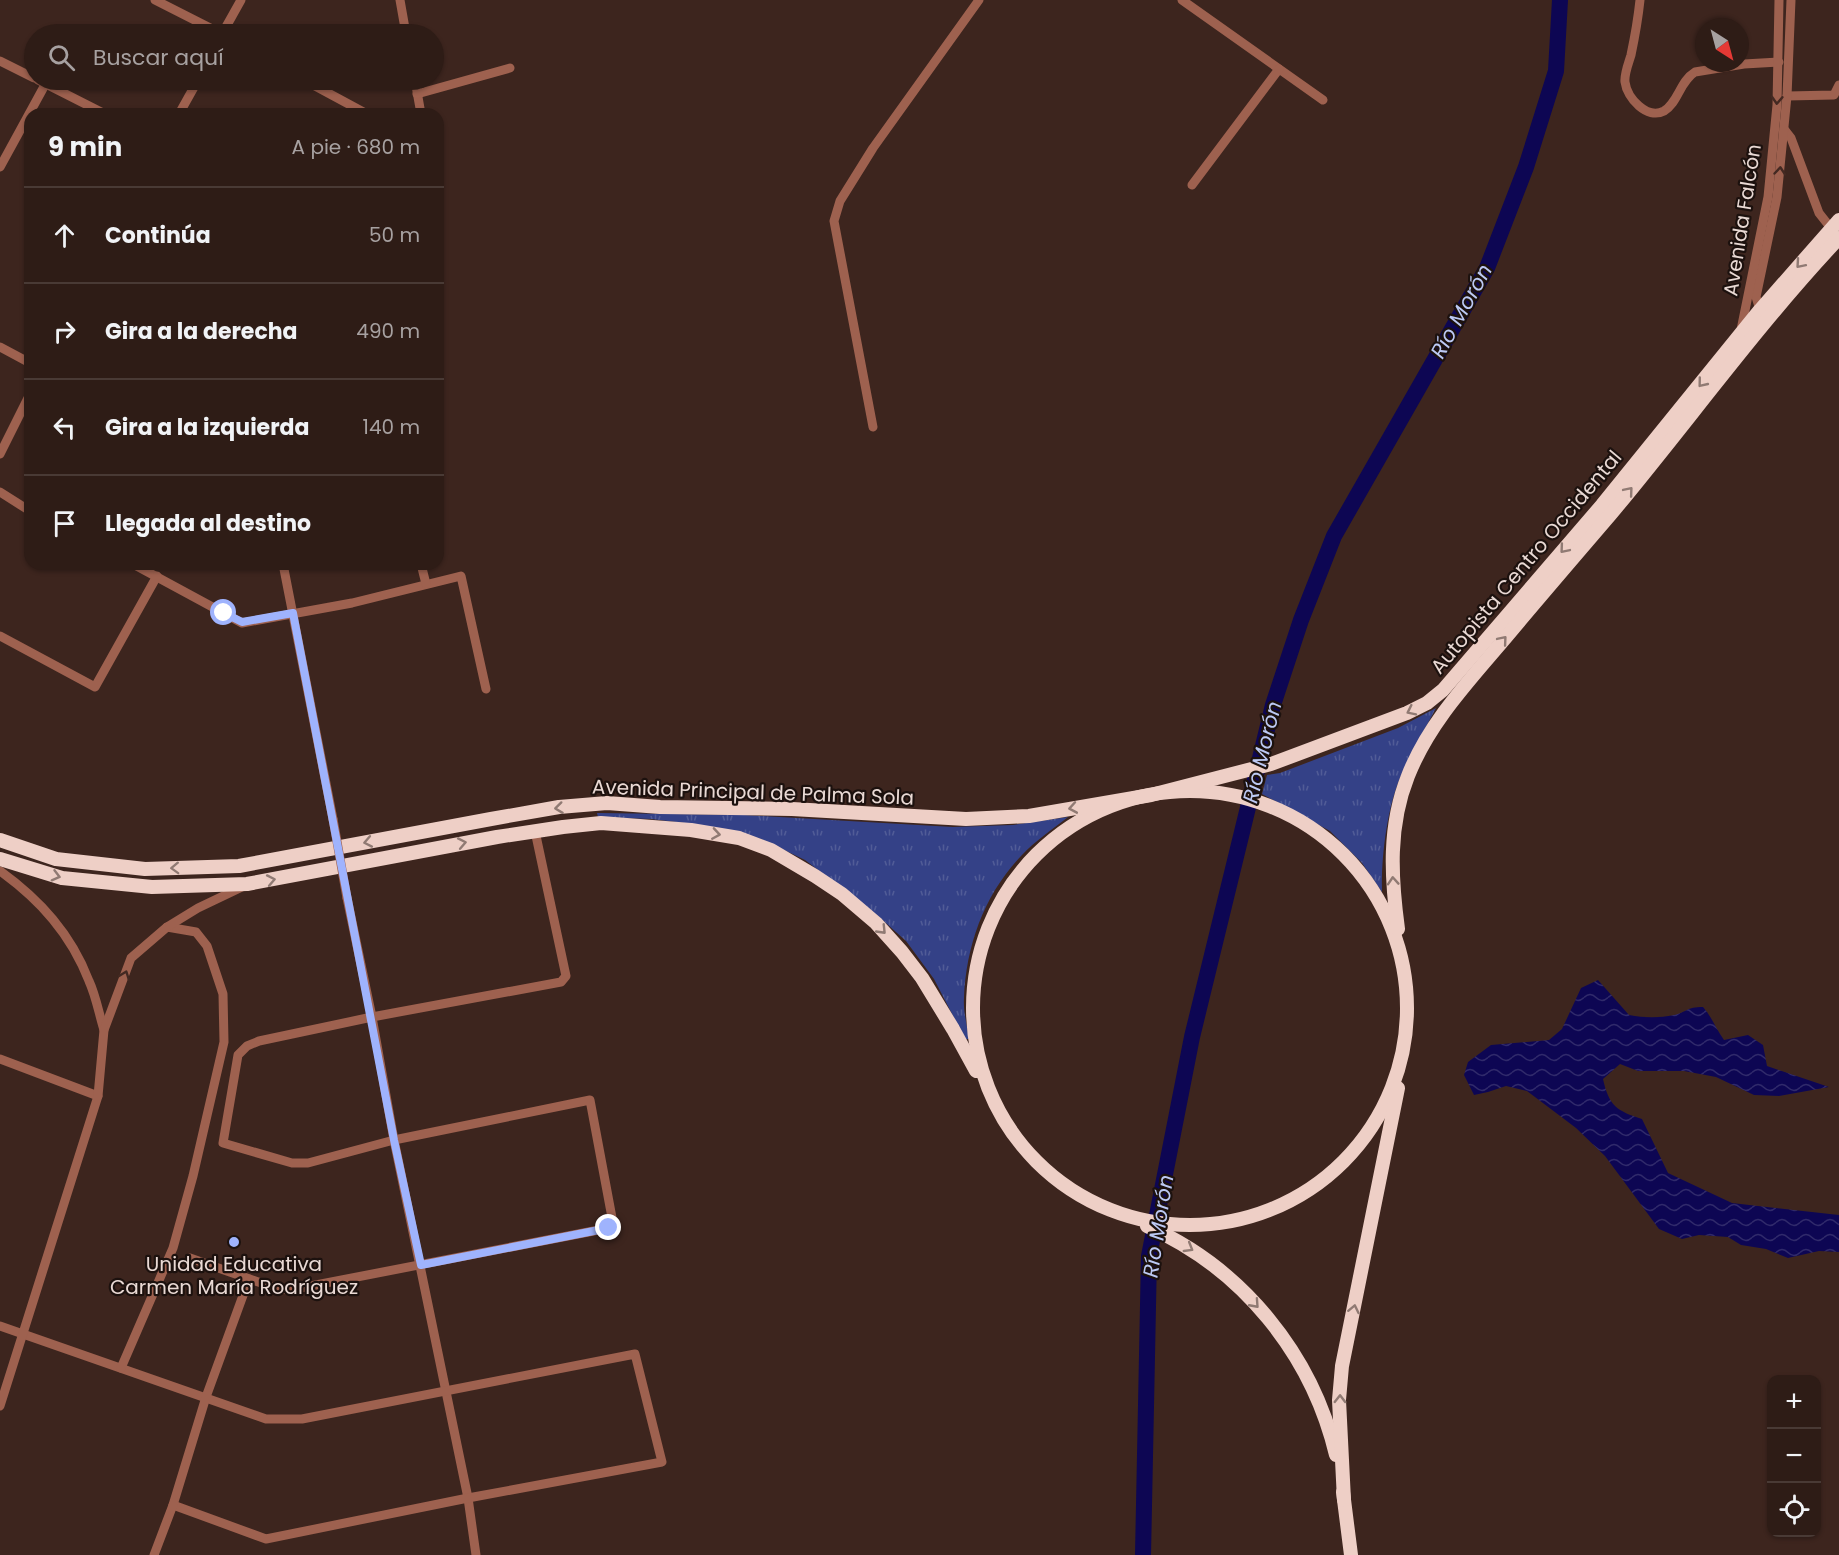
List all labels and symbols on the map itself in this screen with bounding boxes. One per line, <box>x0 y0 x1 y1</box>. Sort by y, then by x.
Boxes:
north arrow <box>1695 18 1749 72</box>
one-way arrow <box>1770 96 1783 105</box>
street label: Avenida Falcón <box>1716 142 1768 298</box>
one-way arrow <box>1773 166 1786 175</box>
one-way arrow <box>1796 257 1807 268</box>
water label: Río Morón <box>1423 259 1499 363</box>
one-way arrow <box>1699 376 1710 387</box>
street label: Autopista Centro Occidental <box>1424 444 1628 680</box>
one-way arrow <box>1622 487 1633 498</box>
one-way arrow <box>1561 542 1572 553</box>
route start <box>210 599 236 625</box>
one-way arrow <box>1496 636 1507 647</box>
water label: Río Morón <box>1235 698 1289 806</box>
one-way arrow <box>1406 704 1417 716</box>
street label: Avenida Principal de Palma Sola <box>592 772 914 812</box>
one-way arrow <box>555 801 564 813</box>
one-way arrow <box>1068 802 1078 814</box>
one-way arrow <box>712 828 721 840</box>
one-way arrow <box>363 835 373 848</box>
one-way arrow <box>457 837 467 850</box>
one-way arrow <box>170 862 179 875</box>
one-way arrow <box>51 868 61 881</box>
one-way arrow <box>265 874 275 887</box>
one-way arrow <box>1387 877 1400 886</box>
one-way arrow <box>875 922 886 933</box>
one-way arrow <box>118 970 130 981</box>
water label: Río Morón <box>1136 1172 1180 1280</box>
route end <box>595 1214 621 1240</box>
marker: Unidad Educativa Carmen María Rodríguez <box>227 1235 241 1249</box>
one-way arrow <box>1183 1241 1193 1253</box>
place label: Unidad Educativa Carmen María Rodríguez <box>110 1250 358 1301</box>
one-way arrow <box>1248 1297 1259 1307</box>
one-way arrow <box>1346 1304 1359 1314</box>
one-way arrow <box>1334 1395 1346 1404</box>

